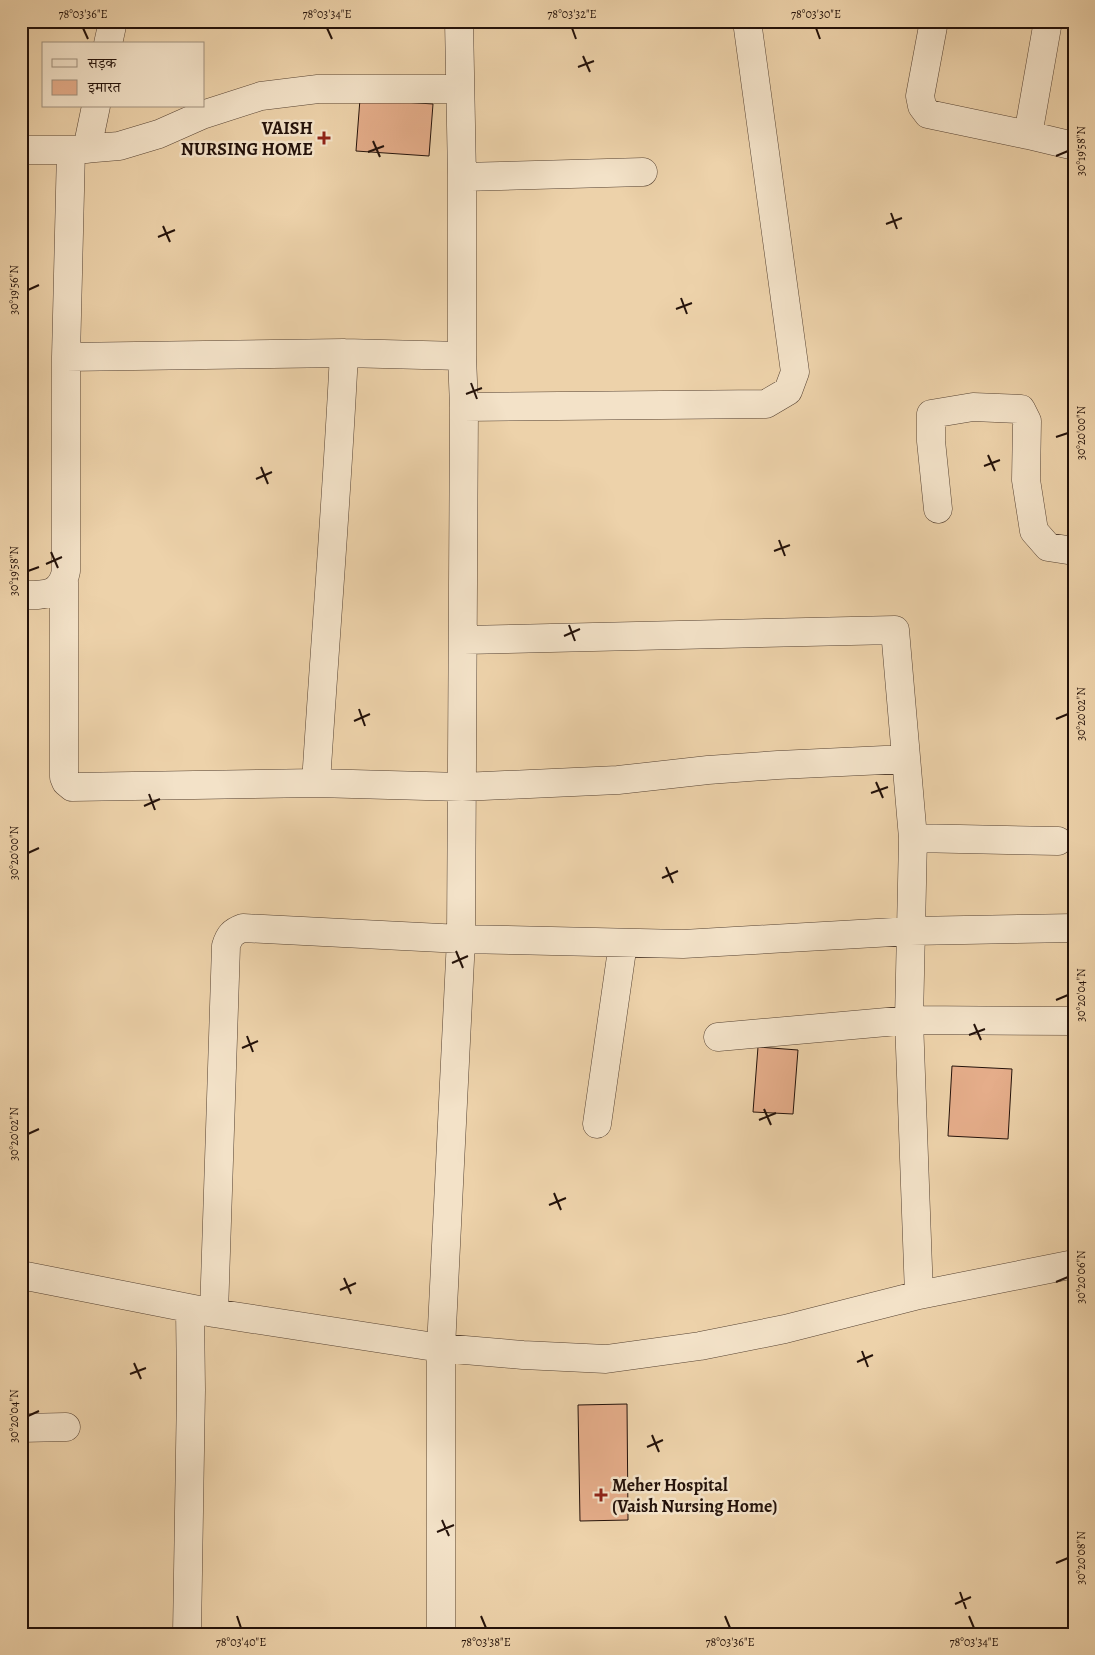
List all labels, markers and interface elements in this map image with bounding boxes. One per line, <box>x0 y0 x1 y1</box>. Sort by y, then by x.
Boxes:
text: 78°03'36"E <box>58 6 108 22</box>
text: 78°03'34"E <box>302 6 352 22</box>
text: 78°03'32"E <box>547 6 597 22</box>
text: 78°03'30"E <box>791 6 841 22</box>
legend <box>42 42 205 108</box>
text: सड़क <box>87 53 117 73</box>
text: इमारत <box>87 77 122 97</box>
place label: VAISH NURSING HOME <box>181 116 313 161</box>
text: 30°19'58"N <box>1073 126 1089 176</box>
marker: VAISH NURSING HOME <box>317 131 331 145</box>
text: 30°19'56"N <box>6 265 22 315</box>
text: 30°20'00"N <box>1073 406 1089 460</box>
text: 30°19'58"N <box>6 546 22 596</box>
text: 30°20'02"N <box>1073 687 1089 741</box>
text: 30°20'00"N <box>6 826 22 880</box>
text: 30°20'04"N <box>1073 968 1089 1022</box>
text: 30°20'02"N <box>6 1107 22 1161</box>
text: 30°20'06"N <box>1073 1250 1089 1304</box>
text: 30°20'04"N <box>6 1389 22 1443</box>
place label: Meher Hospital (Vaish Nursing Home) <box>612 1473 778 1518</box>
marker: Meher Hospital (Vaish Nursing Home) <box>594 1488 608 1502</box>
text: 30°20'08"N <box>1073 1531 1089 1585</box>
text: 78°03'40"E <box>216 1634 266 1650</box>
text: 78°03'38"E <box>461 1634 511 1650</box>
text: 78°03'36"E <box>705 1634 755 1650</box>
text: 78°03'34"E <box>949 1634 999 1650</box>

